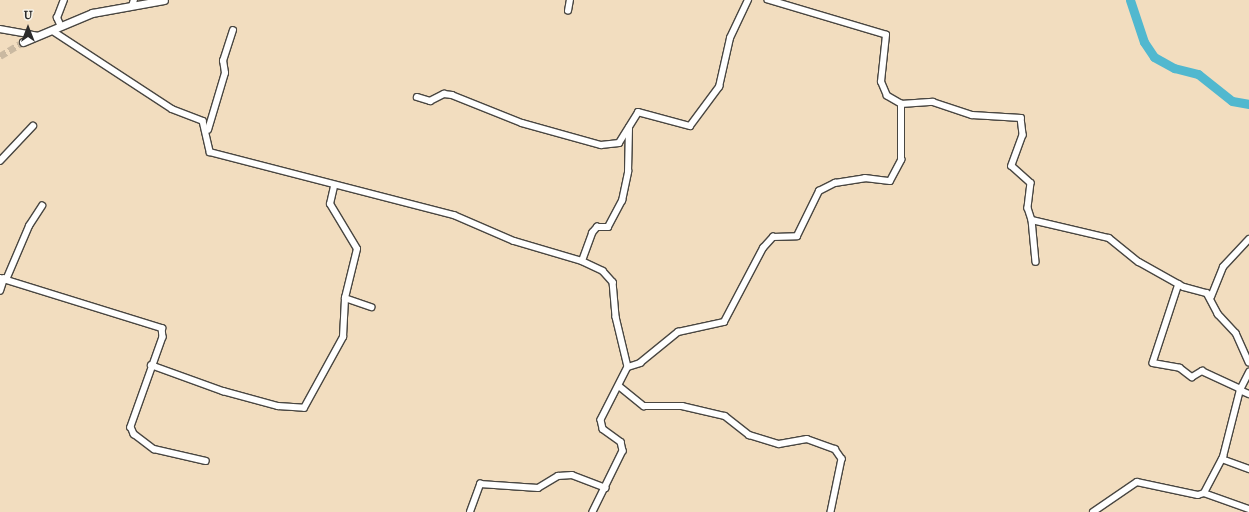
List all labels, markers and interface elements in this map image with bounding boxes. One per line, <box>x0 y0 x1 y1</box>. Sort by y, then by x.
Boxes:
north arrow <box>8 8 48 48</box>
text: U <box>24 9 32 22</box>

